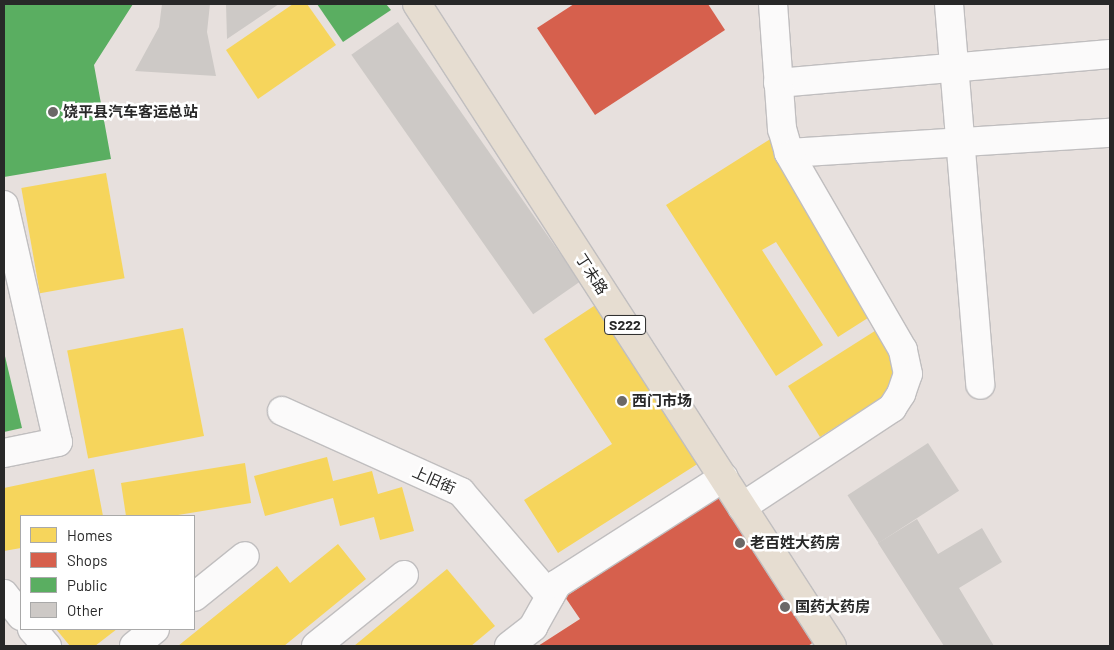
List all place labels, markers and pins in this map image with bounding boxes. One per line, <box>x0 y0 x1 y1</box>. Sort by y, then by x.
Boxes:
place label: 饶平县汽车客运总站 <box>63 103 198 121</box>
marker: 饶平县汽车客运总站 <box>47 106 59 118</box>
place label: 西门市场 <box>632 392 692 410</box>
marker: 西门市场 <box>616 395 628 407</box>
place label: 老百姓大药房 <box>750 534 840 552</box>
marker: 老百姓大药房 <box>734 537 746 549</box>
place label: 国药大药房 <box>795 598 870 616</box>
marker: 国药大药房 <box>779 601 791 613</box>

